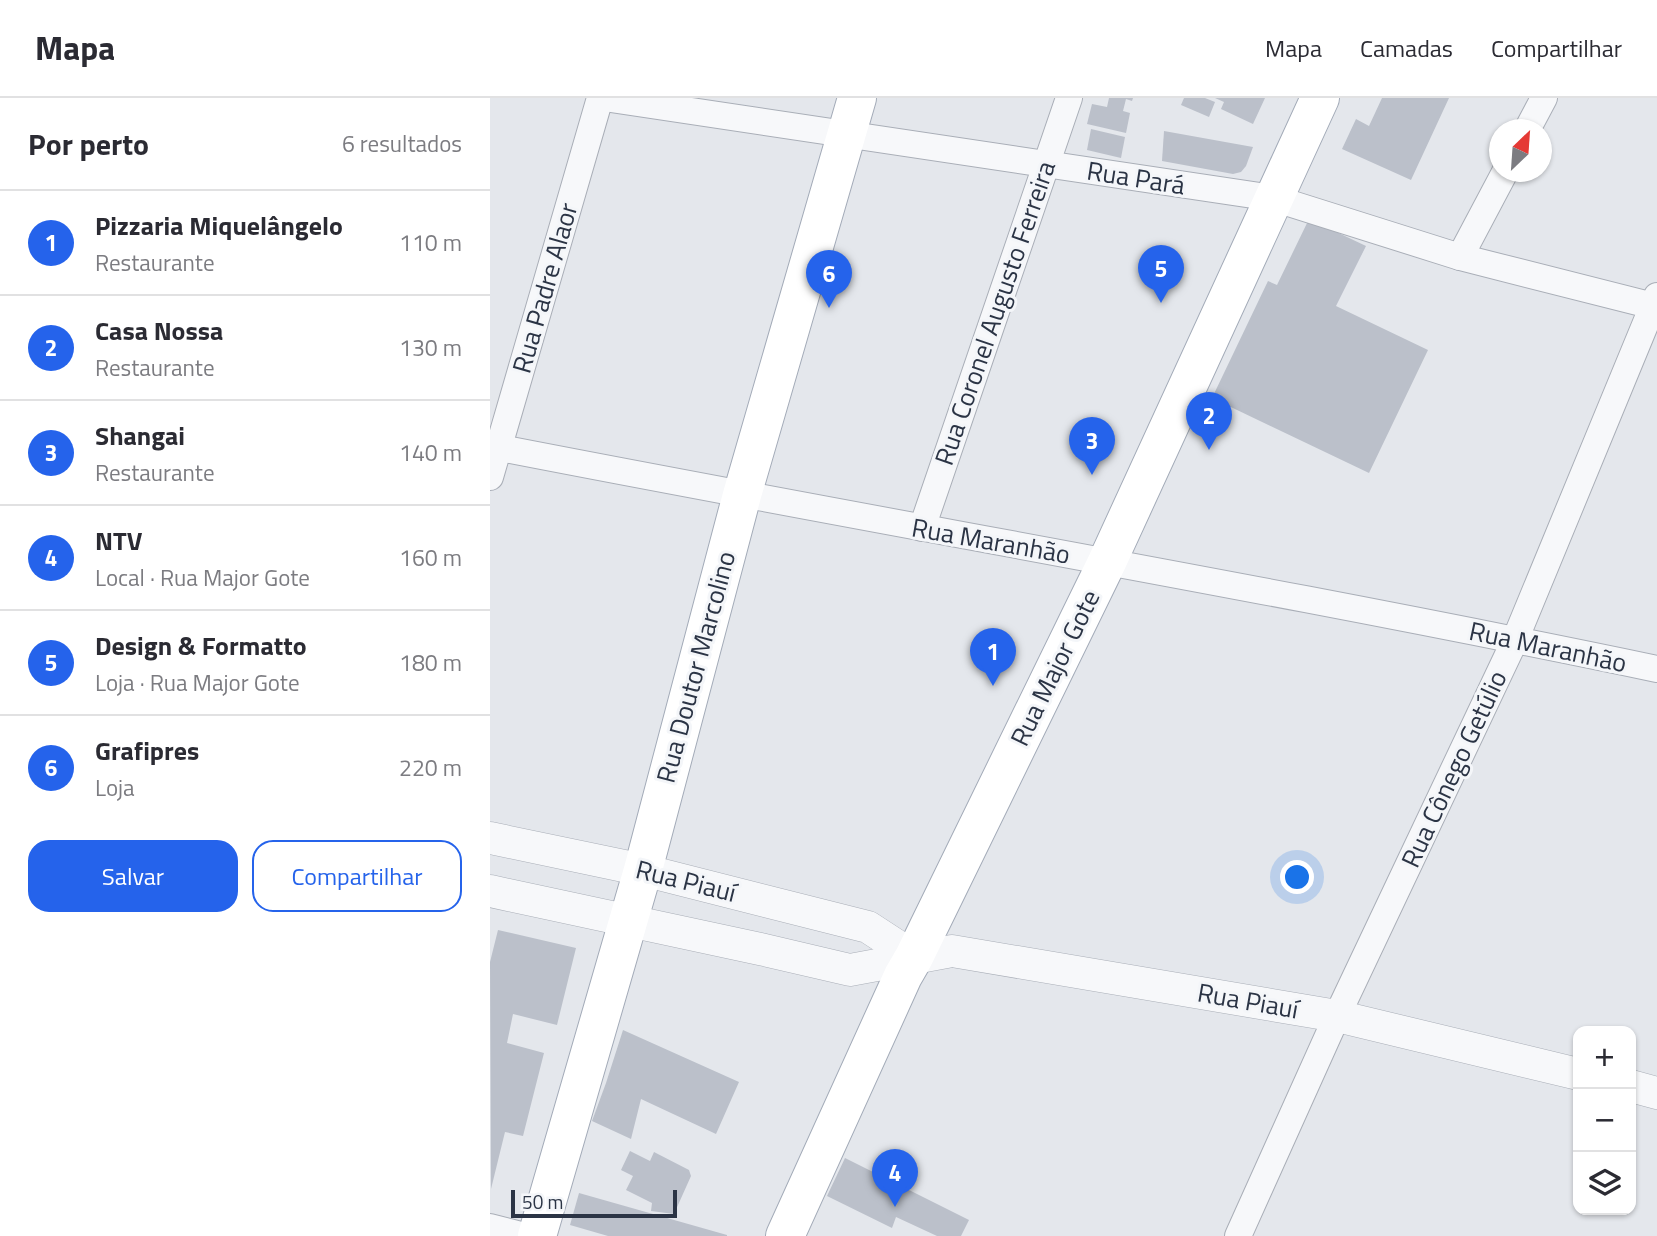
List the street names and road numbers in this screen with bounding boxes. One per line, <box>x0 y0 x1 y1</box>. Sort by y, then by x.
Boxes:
street label: Rua Pará <box>1084 151 1188 204</box>
street label: Rua Coronel Augusto Ferreira <box>924 155 1065 470</box>
street label: Rua Padre Alaor <box>502 198 587 378</box>
street label: Rua Maranhão <box>909 507 1073 574</box>
street label: Rua Doutor Marcolino <box>646 547 745 787</box>
street label: Rua Major Gote <box>1000 583 1109 752</box>
street label: Rua Maranhão <box>1466 611 1630 682</box>
street label: Rua Cônego Getúlio <box>1391 664 1516 874</box>
street label: Rua Piauí <box>632 849 743 912</box>
street label: Rua Piauí <box>1194 972 1304 1029</box>

